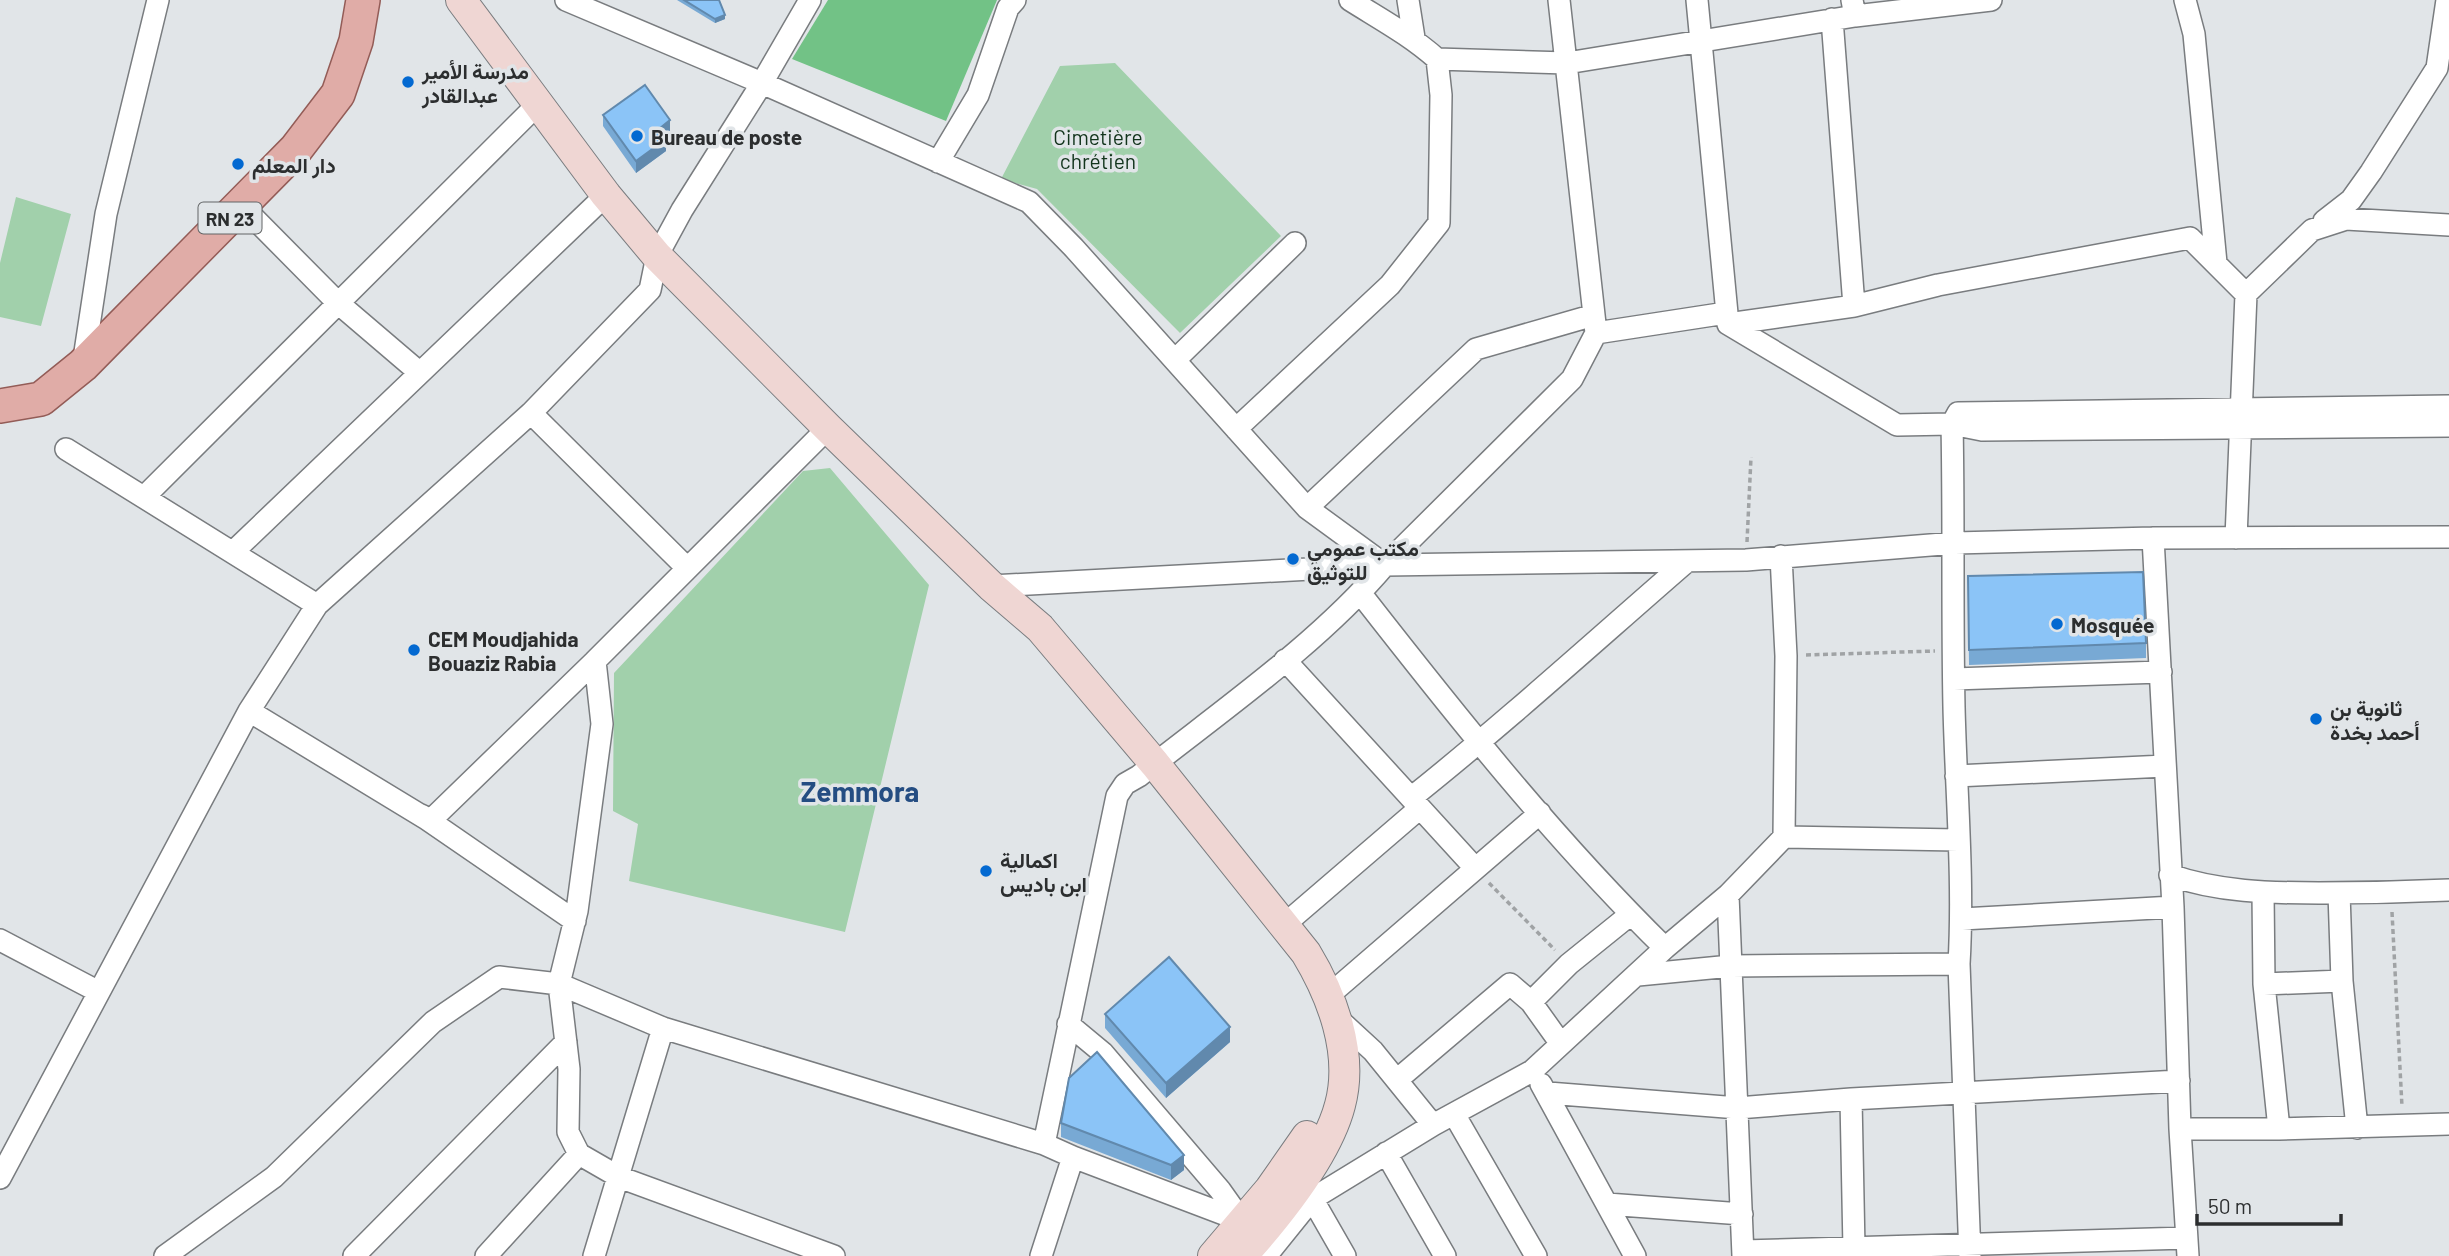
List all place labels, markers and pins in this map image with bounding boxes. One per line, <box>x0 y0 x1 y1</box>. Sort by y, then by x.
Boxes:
place label: مدرسة الأمير عبدالقادر <box>421 58 529 109</box>
marker: مدرسة الأمير عبدالقادر <box>400 74 416 90</box>
place label: Bureau de poste <box>651 124 802 149</box>
marker: Bureau de poste <box>629 128 645 144</box>
place label: دار المعلم <box>252 152 336 180</box>
marker: دار المعلم <box>230 156 246 172</box>
place label: مكتب عمومي للتوثيق <box>1307 535 1419 586</box>
marker: مكتب عمومي للتوثيق <box>1285 551 1301 567</box>
place label: Mosquée <box>2071 612 2155 637</box>
marker: Mosquée <box>2049 616 2065 632</box>
place label: CEM Moudjahida Bouaziz Rabia <box>428 626 579 675</box>
marker: CEM Moudjahida Bouaziz Rabia <box>406 642 422 658</box>
place label: ثانوية بن أحمد بخدة <box>2330 695 2420 745</box>
marker: ثانوية بن أحمد بخدة <box>2308 711 2324 727</box>
place label: اكمالية ابن باديس <box>1000 847 1087 897</box>
marker: اكمالية ابن باديس <box>978 863 994 879</box>

